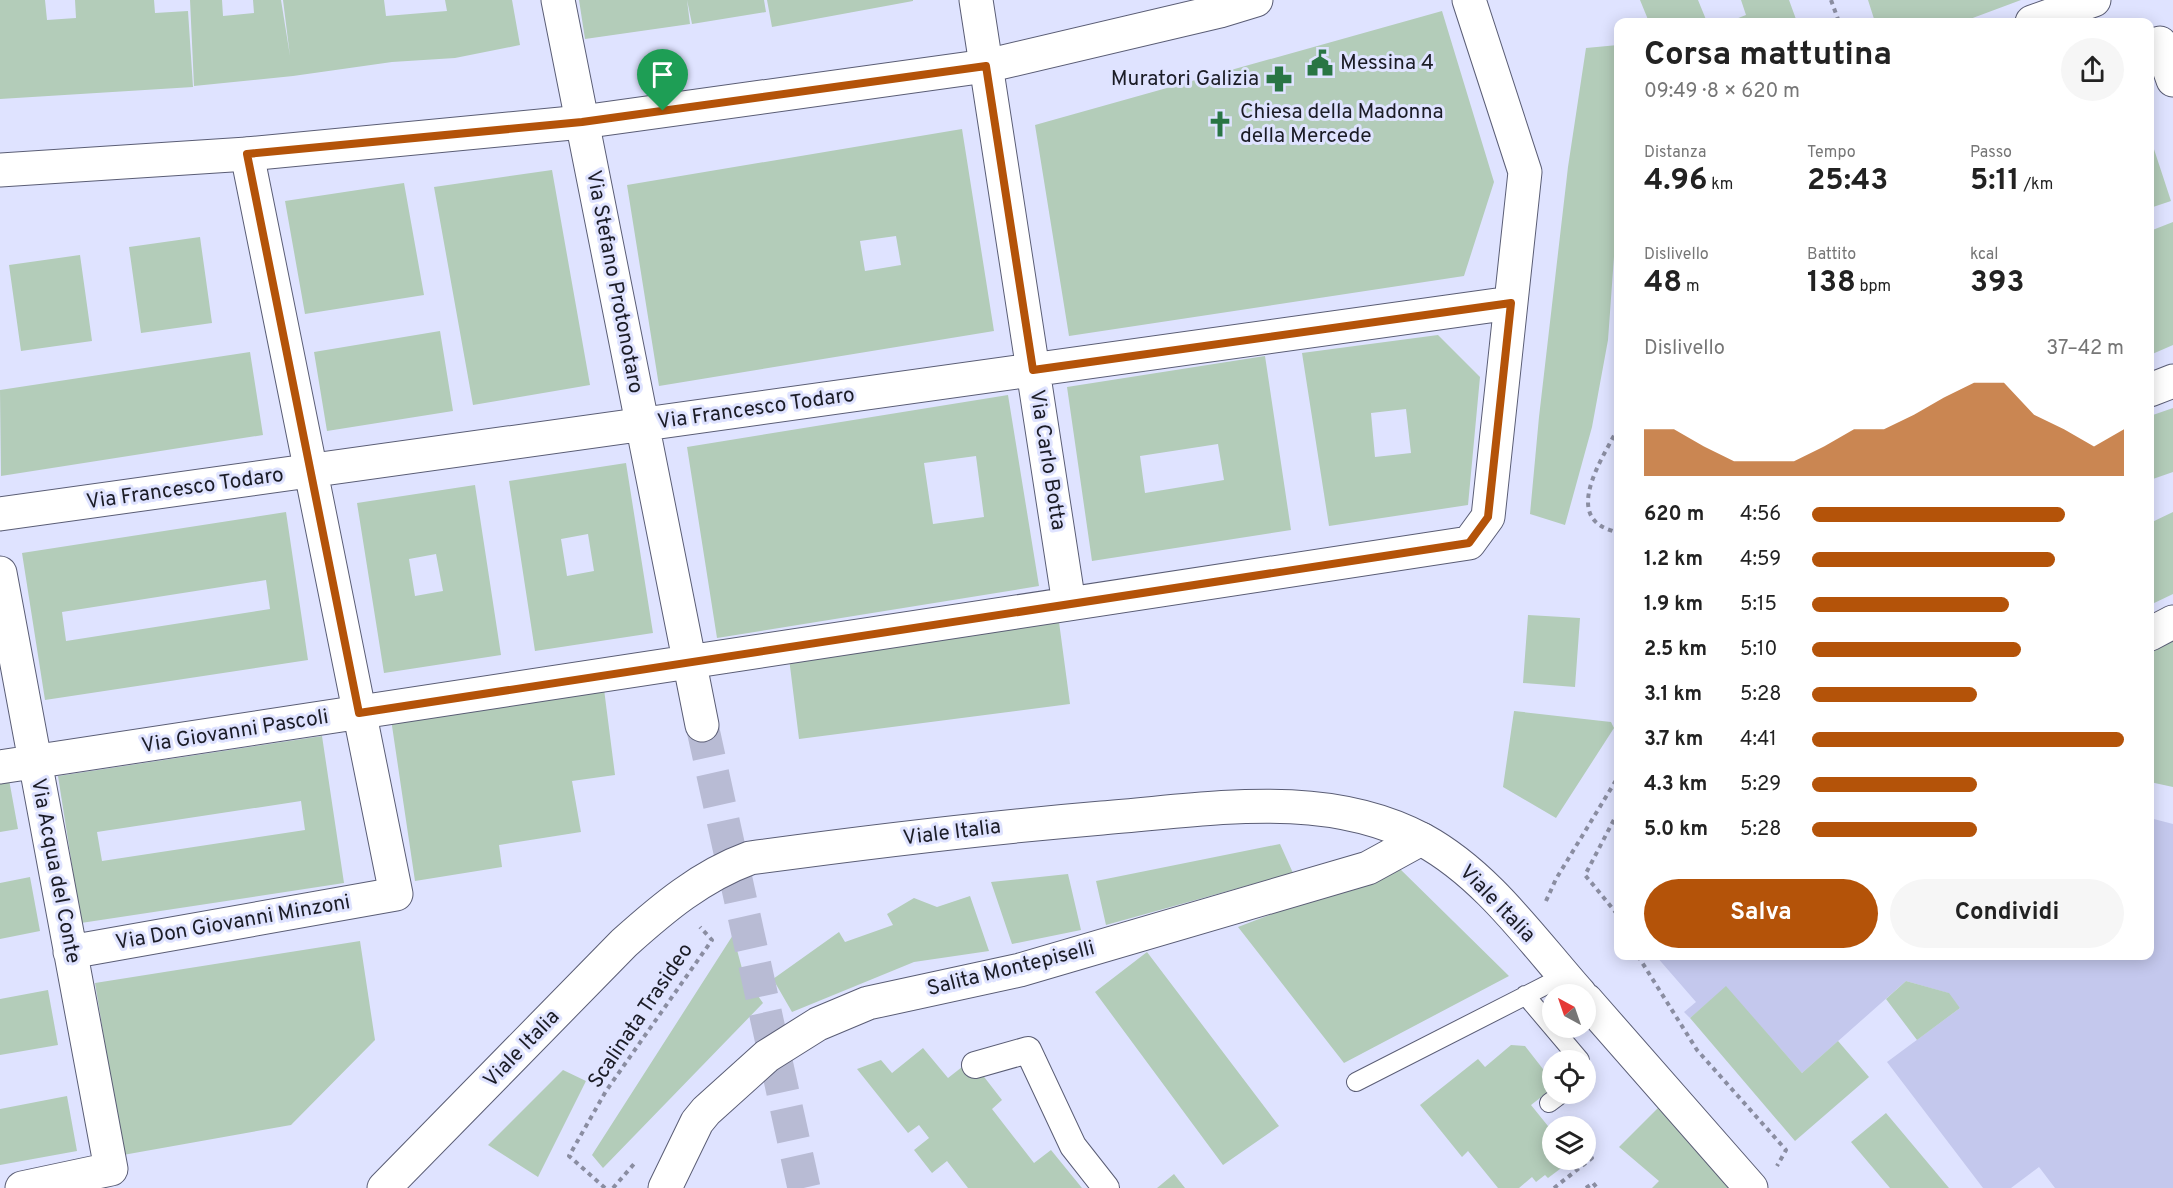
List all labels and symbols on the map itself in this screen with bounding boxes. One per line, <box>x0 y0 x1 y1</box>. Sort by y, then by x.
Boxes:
public building icon: Messina 4 <box>1305 48 1335 78</box>
pin <box>637 49 688 111</box>
place label: Messina 4 <box>1340 50 1434 77</box>
pharmacy icon: Muratori Galizia <box>1264 64 1294 94</box>
place label: Muratori Galizia <box>1111 66 1259 93</box>
place label: Chiesa della Madonna della Mercede <box>1240 99 1444 150</box>
church icon: Chiesa della Madonna della Mercede <box>1205 109 1235 139</box>
street label: Via Stefano Protonotaro <box>579 168 649 396</box>
street label: Via Francesco Todaro <box>655 382 857 436</box>
street label: Via Carlo Botta <box>1023 388 1071 532</box>
street label: Via Francesco Todaro <box>84 462 286 516</box>
street label: Via Giovanni Pascoli <box>140 704 330 760</box>
street label: Via Acqua del Conte <box>24 776 86 966</box>
street label: Viale Italia <box>902 814 1002 852</box>
street label: Viale Italia <box>1453 859 1541 949</box>
street label: Via Don Giovanni Minzoni <box>113 889 353 957</box>
street label: Salita Montepiselli <box>924 935 1098 1003</box>
street label: Scalinata Trasideo <box>582 938 700 1094</box>
north arrow <box>1542 984 1596 1038</box>
street label: Viale Italia <box>478 1004 566 1094</box>

